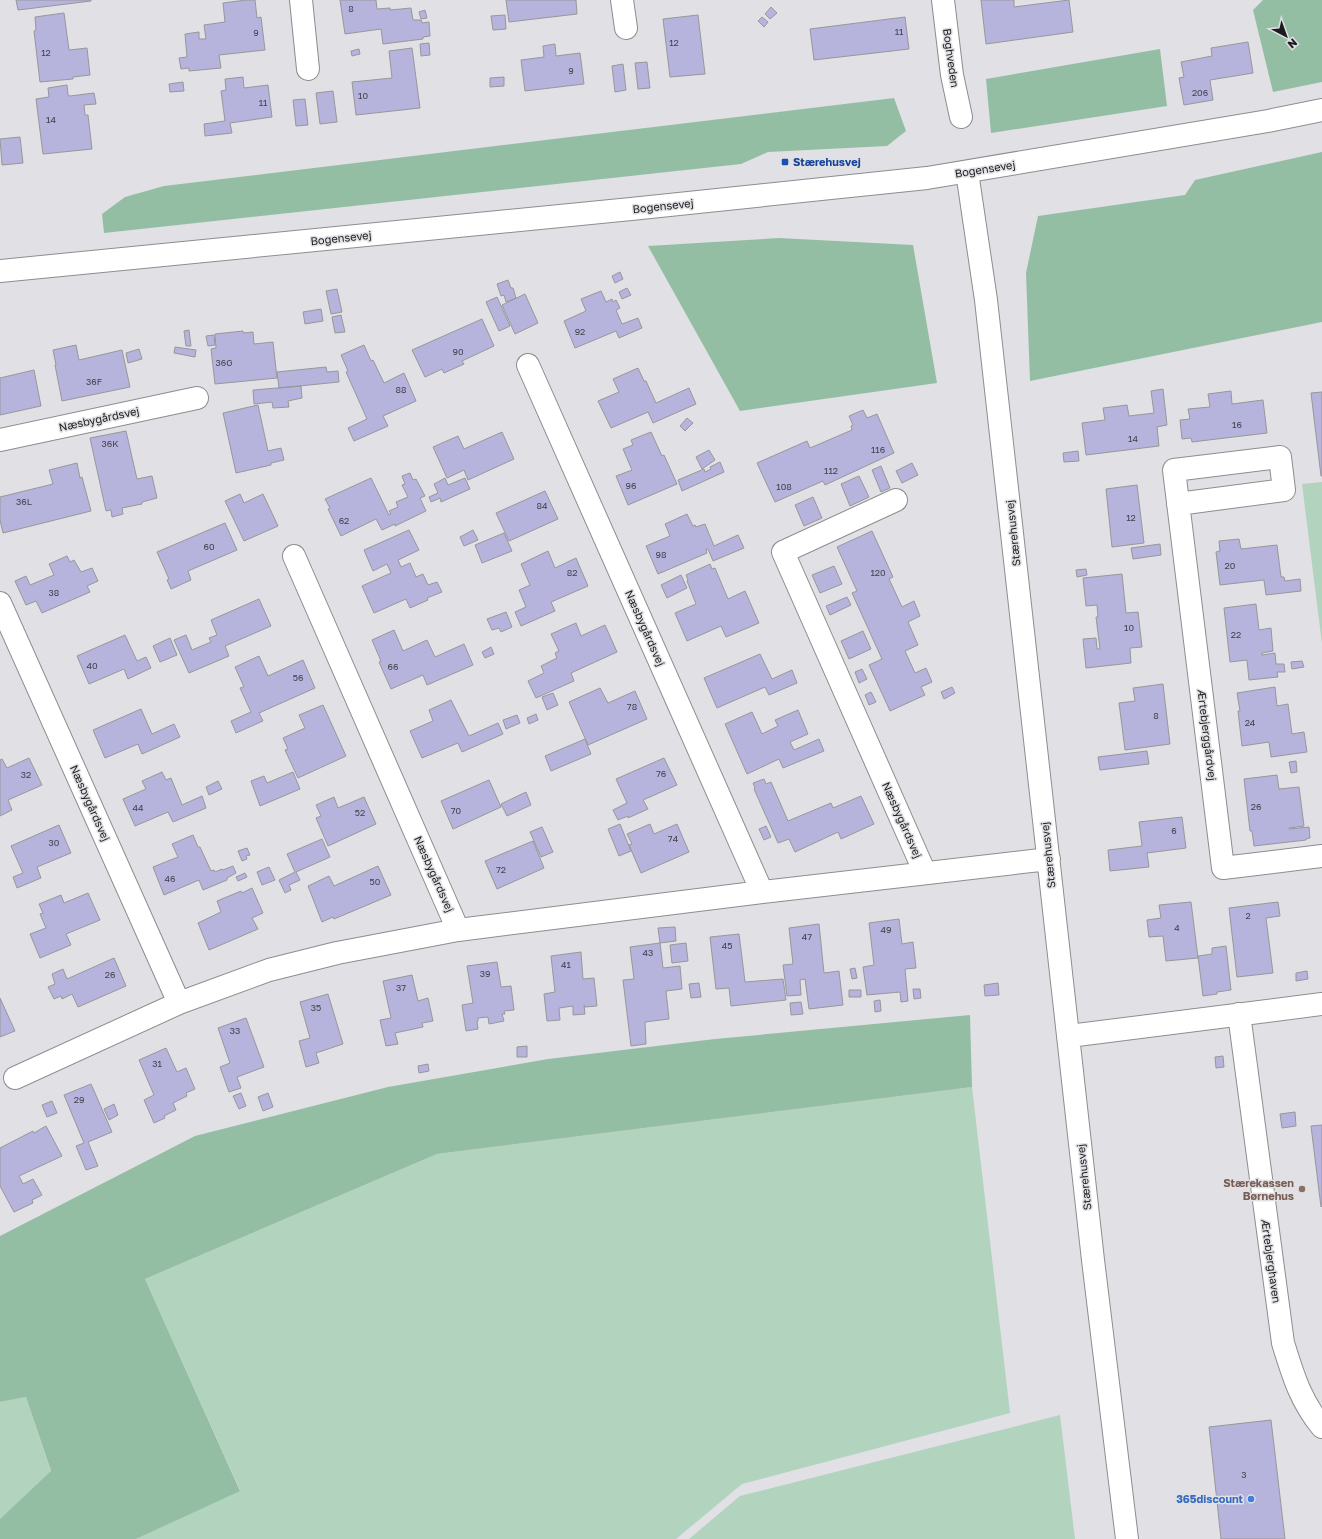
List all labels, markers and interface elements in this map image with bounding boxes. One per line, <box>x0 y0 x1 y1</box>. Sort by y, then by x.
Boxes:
house number: 8 <box>348 3 354 14</box>
north arrow <box>1266 16 1306 56</box>
house number: 11 <box>895 26 904 37</box>
house number: 9 <box>253 27 259 38</box>
street label: Boghveden <box>941 28 962 88</box>
text: N <box>1285 36 1300 52</box>
house number: 12 <box>669 37 679 48</box>
house number: 12 <box>41 47 51 58</box>
house number: 9 <box>568 65 574 76</box>
house number: 206 <box>1192 87 1208 98</box>
house number: 10 <box>358 90 368 101</box>
house number: 11 <box>259 97 268 108</box>
house number: 14 <box>46 114 56 125</box>
place label: Stærehusvej <box>793 155 861 168</box>
marker: Stærehusvej <box>780 157 790 167</box>
street label: Bogensevej <box>954 157 1016 180</box>
street label: Bogensevej <box>632 196 694 215</box>
street label: Bogensevej <box>310 228 372 247</box>
house number: 92 <box>575 326 585 337</box>
house number: 90 <box>452 346 464 357</box>
house number: 36G <box>215 357 233 368</box>
house number: 36F <box>86 376 102 387</box>
house number: 88 <box>396 384 406 395</box>
street label: Næsbygårdsvej <box>57 404 140 433</box>
house number: 16 <box>1232 419 1242 430</box>
house number: 14 <box>1128 433 1138 444</box>
house number: 36K <box>102 438 118 449</box>
house number: 116 <box>871 444 885 455</box>
house number: 112 <box>824 465 838 476</box>
house number: 96 <box>626 480 636 491</box>
house number: 108 <box>776 481 792 492</box>
house number: 36L <box>16 496 32 507</box>
street label: Stærehusvej <box>1003 499 1022 567</box>
house number: 84 <box>537 500 548 511</box>
house number: 12 <box>1126 512 1136 523</box>
house number: 62 <box>339 515 349 526</box>
house number: 60 <box>203 541 215 552</box>
house number: 98 <box>656 549 666 560</box>
house number: 20 <box>1225 560 1236 571</box>
house number: 82 <box>567 567 577 578</box>
house number: 120 <box>870 567 886 578</box>
house number: 38 <box>49 587 59 598</box>
street label: Næsbygårdsvej <box>623 588 668 668</box>
house number: 10 <box>1124 622 1134 633</box>
house number: 22 <box>1231 629 1241 640</box>
house number: 40 <box>86 660 98 671</box>
house number: 66 <box>388 661 398 672</box>
house number: 56 <box>293 672 303 683</box>
street label: Ærtebjerggårdvej <box>1195 688 1220 781</box>
house number: 78 <box>627 701 637 712</box>
house number: 8 <box>1153 710 1159 721</box>
house number: 24 <box>1245 717 1256 728</box>
street label: Næsbygårdsvej <box>68 763 113 843</box>
house number: 76 <box>656 768 666 779</box>
house number: 32 <box>21 769 31 780</box>
street label: Næsbygårdsvej <box>880 780 925 860</box>
house number: 26 <box>1251 801 1261 812</box>
house number: 44 <box>133 802 144 813</box>
house number: 70 <box>451 805 462 816</box>
house number: 52 <box>355 807 365 818</box>
street label: Stærehusvej <box>1038 821 1057 889</box>
house number: 6 <box>1171 825 1177 836</box>
house number: 74 <box>668 833 679 844</box>
street label: Næsbygårdsvej <box>412 834 457 914</box>
house number: 30 <box>49 837 60 848</box>
house number: 72 <box>496 864 506 875</box>
house number: 46 <box>165 873 175 884</box>
house number: 50 <box>370 876 381 887</box>
house number: 2 <box>1245 910 1251 921</box>
house number: 4 <box>1174 922 1180 933</box>
house number: 49 <box>881 924 891 935</box>
house number: 47 <box>802 931 812 942</box>
house number: 45 <box>722 940 732 951</box>
house number: 43 <box>643 947 653 958</box>
house number: 41 <box>561 959 572 970</box>
house number: 39 <box>480 968 490 979</box>
house number: 26 <box>105 969 115 980</box>
house number: 37 <box>396 982 406 993</box>
house number: 35 <box>311 1002 321 1013</box>
house number: 33 <box>230 1025 240 1036</box>
house number: 31 <box>152 1058 162 1069</box>
house number: 29 <box>74 1094 84 1105</box>
street label: Stærehusvej <box>1074 1143 1093 1211</box>
place label: Stærekassen Børnehus <box>1223 1176 1294 1202</box>
marker: Stærekassen Børnehus <box>1297 1184 1307 1194</box>
street label: Ærtebjerghaven <box>1259 1218 1284 1304</box>
house number: 3 <box>1241 1469 1247 1480</box>
place label: 365discount <box>1176 1492 1244 1505</box>
marker: 365discount <box>1246 1494 1256 1504</box>

